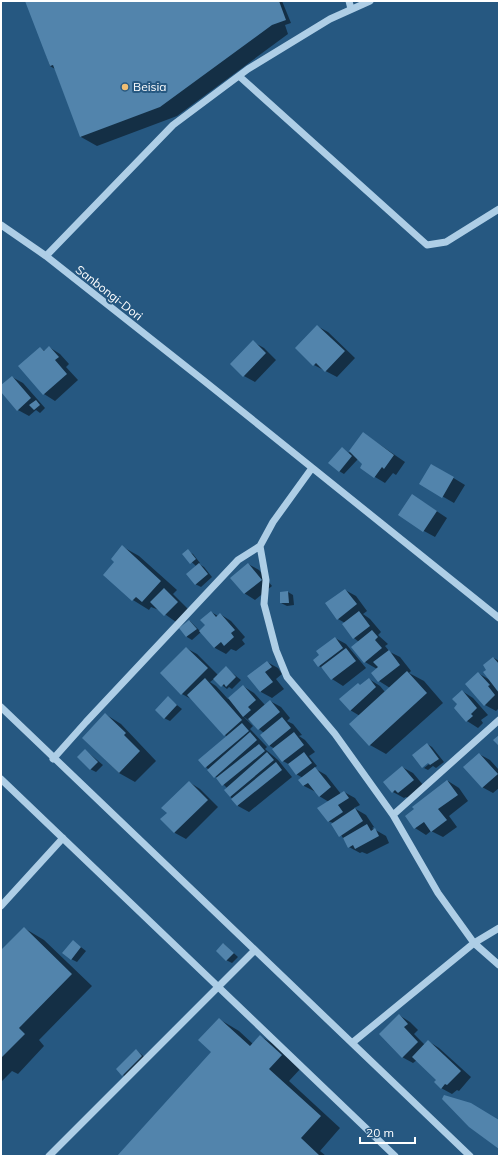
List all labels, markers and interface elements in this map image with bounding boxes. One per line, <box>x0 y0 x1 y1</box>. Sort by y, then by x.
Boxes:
place label: Beisia <box>133 79 167 94</box>
marker: Beisia <box>120 82 130 92</box>
street label: Sanbongi-Dori <box>73 262 146 324</box>
scale bar <box>360 1119 415 1145</box>
text: 20 m <box>366 1125 394 1140</box>

